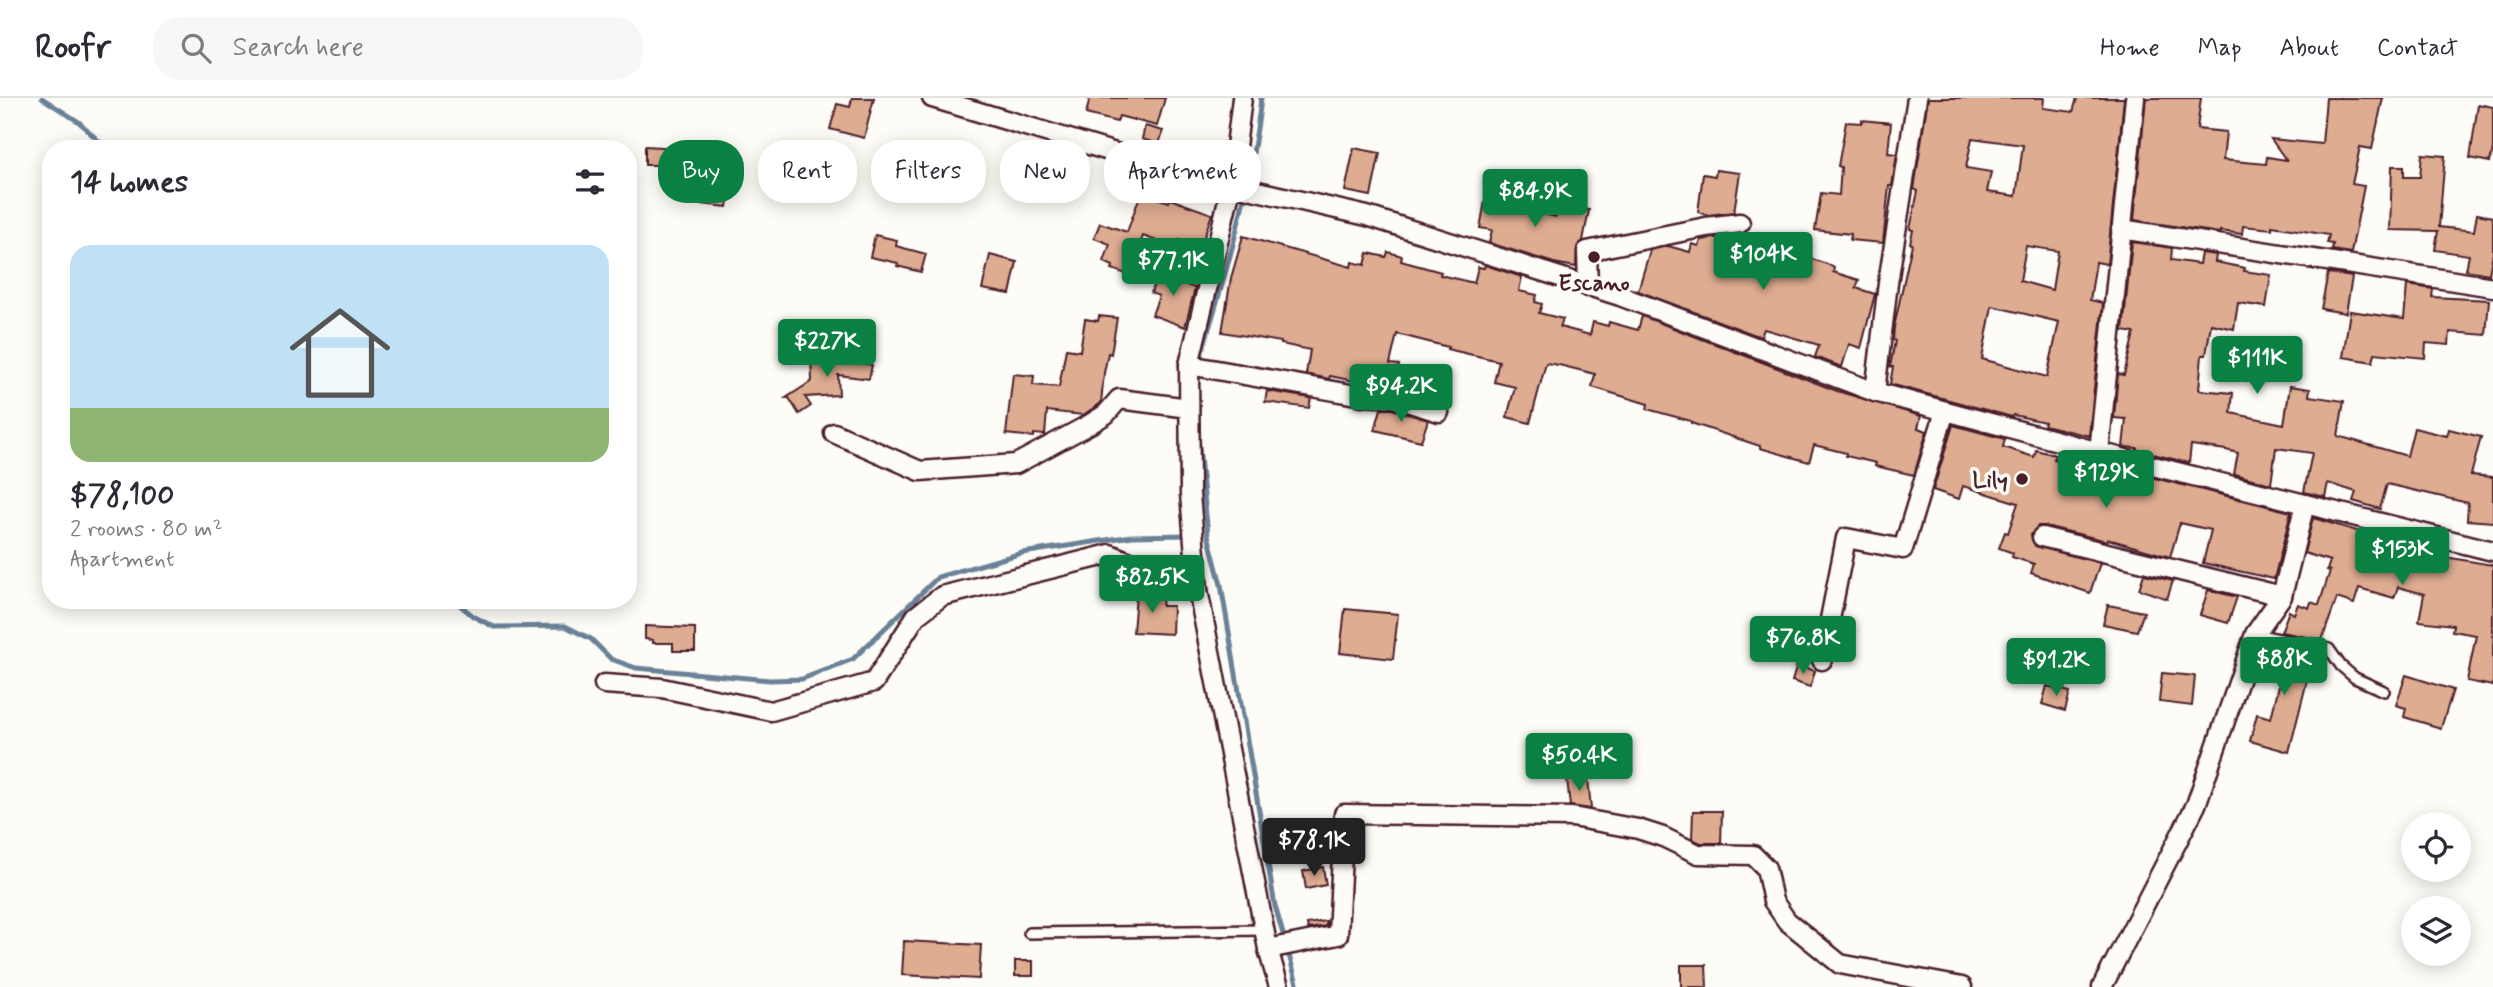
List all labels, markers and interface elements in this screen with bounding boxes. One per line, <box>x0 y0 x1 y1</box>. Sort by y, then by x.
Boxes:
search box <box>153 17 643 80</box>
text: Roofr <box>35 26 111 70</box>
icon: search <box>177 29 215 67</box>
text: Search here <box>233 31 364 65</box>
text: Home <box>2100 33 2160 64</box>
text: Map <box>2198 33 2242 64</box>
text: About <box>2280 33 2339 64</box>
text: Contact <box>2377 33 2458 64</box>
chip: Buy <box>658 140 744 203</box>
chip: Rent <box>758 140 857 203</box>
chip: Filters <box>871 140 986 203</box>
chip: New <box>1000 140 1090 203</box>
chip: Apartment <box>1104 140 1261 203</box>
text: 14 homes <box>70 163 188 202</box>
icon: filters <box>571 163 609 201</box>
pin: $84.9K <box>1478 170 1592 229</box>
text: $84.9K <box>1499 177 1571 207</box>
pin: $104K <box>1714 232 1812 292</box>
pin: $77.1K <box>1116 238 1230 298</box>
text: $104K <box>1730 240 1796 270</box>
text: $77.1K <box>1138 246 1208 276</box>
marker: Escano <box>1586 249 1602 265</box>
place label: Escano <box>1558 269 1630 299</box>
icon: home <box>277 290 403 416</box>
pin: $227K <box>778 320 876 379</box>
text: $227K <box>794 327 860 357</box>
pin: $111K <box>2208 336 2306 396</box>
text: $111K <box>2228 344 2286 374</box>
pin: $94.2K <box>1344 364 1458 424</box>
text: $94.2K <box>1365 372 1437 402</box>
pin: $129K <box>2057 450 2155 510</box>
text: $129K <box>2074 458 2138 488</box>
place label: Lily <box>1972 466 2008 496</box>
marker: Lily <box>2014 471 2030 487</box>
text: $78,100 <box>70 476 174 515</box>
text: 2 rooms · 80 m² <box>70 515 223 545</box>
pin: $153K <box>2353 528 2451 587</box>
text: $153K <box>2371 535 2433 565</box>
text: Apartment <box>70 545 175 575</box>
pin: $82.5K <box>1095 556 1209 615</box>
text: $82.5K <box>1115 563 1189 593</box>
pin: $76.8K <box>1746 616 1860 676</box>
text: $76.8K <box>1766 624 1840 654</box>
pin: $91.2K <box>1999 638 2113 698</box>
pin: $88K <box>2243 638 2325 697</box>
text: $88K <box>2256 645 2312 675</box>
text: $91.2K <box>2023 646 2090 676</box>
pin: $50.4K <box>1522 734 1636 793</box>
text: $50.4K <box>1542 741 1616 771</box>
map controls <box>2401 812 2471 966</box>
button: locate <box>2401 812 2471 882</box>
pin: $78.1K <box>1257 818 1371 878</box>
text: $78.1K <box>1278 826 1350 856</box>
button: layers <box>2401 896 2471 966</box>

